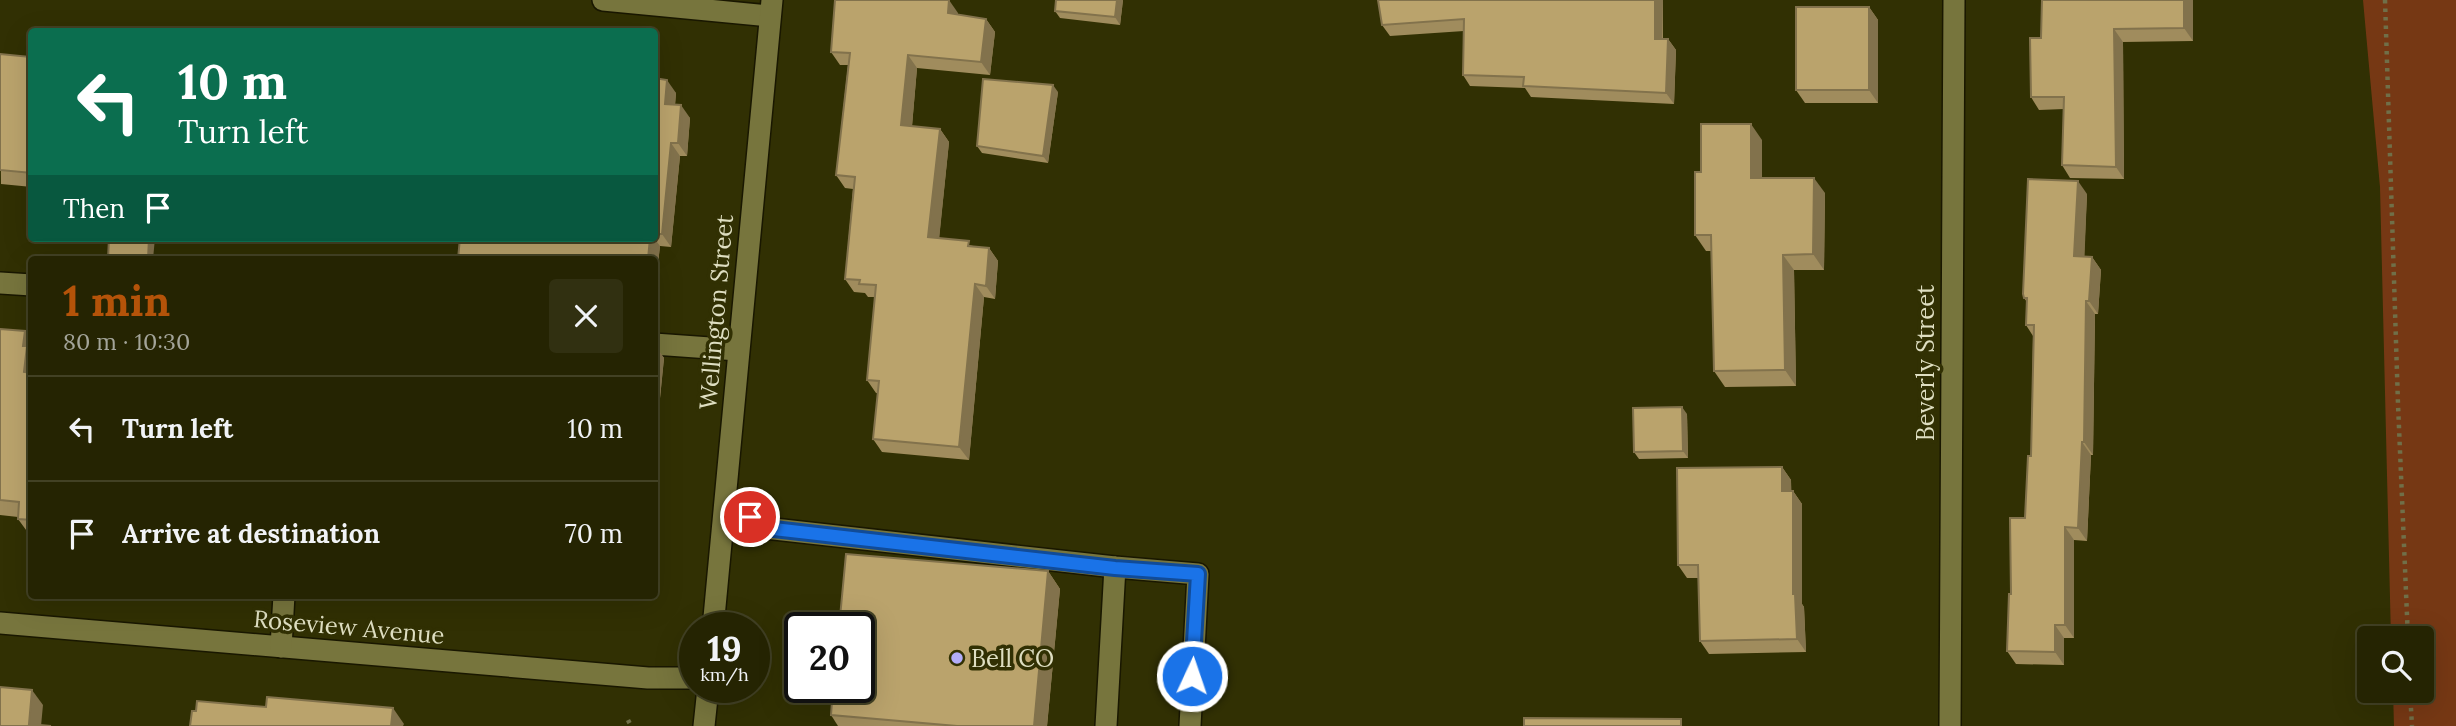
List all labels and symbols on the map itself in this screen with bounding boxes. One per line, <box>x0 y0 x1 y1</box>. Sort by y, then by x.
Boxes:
street label: Wellington Street <box>692 212 740 411</box>
street label: Beverly Street <box>1910 284 1941 441</box>
pin <box>720 487 780 547</box>
street label: Roseview Avenue <box>252 603 446 651</box>
speed limit sign: 20 <box>784 612 875 703</box>
position arrow <box>1155 639 1229 713</box>
place label: Bell CO <box>971 643 1054 674</box>
marker: Bell CO <box>949 650 965 666</box>

